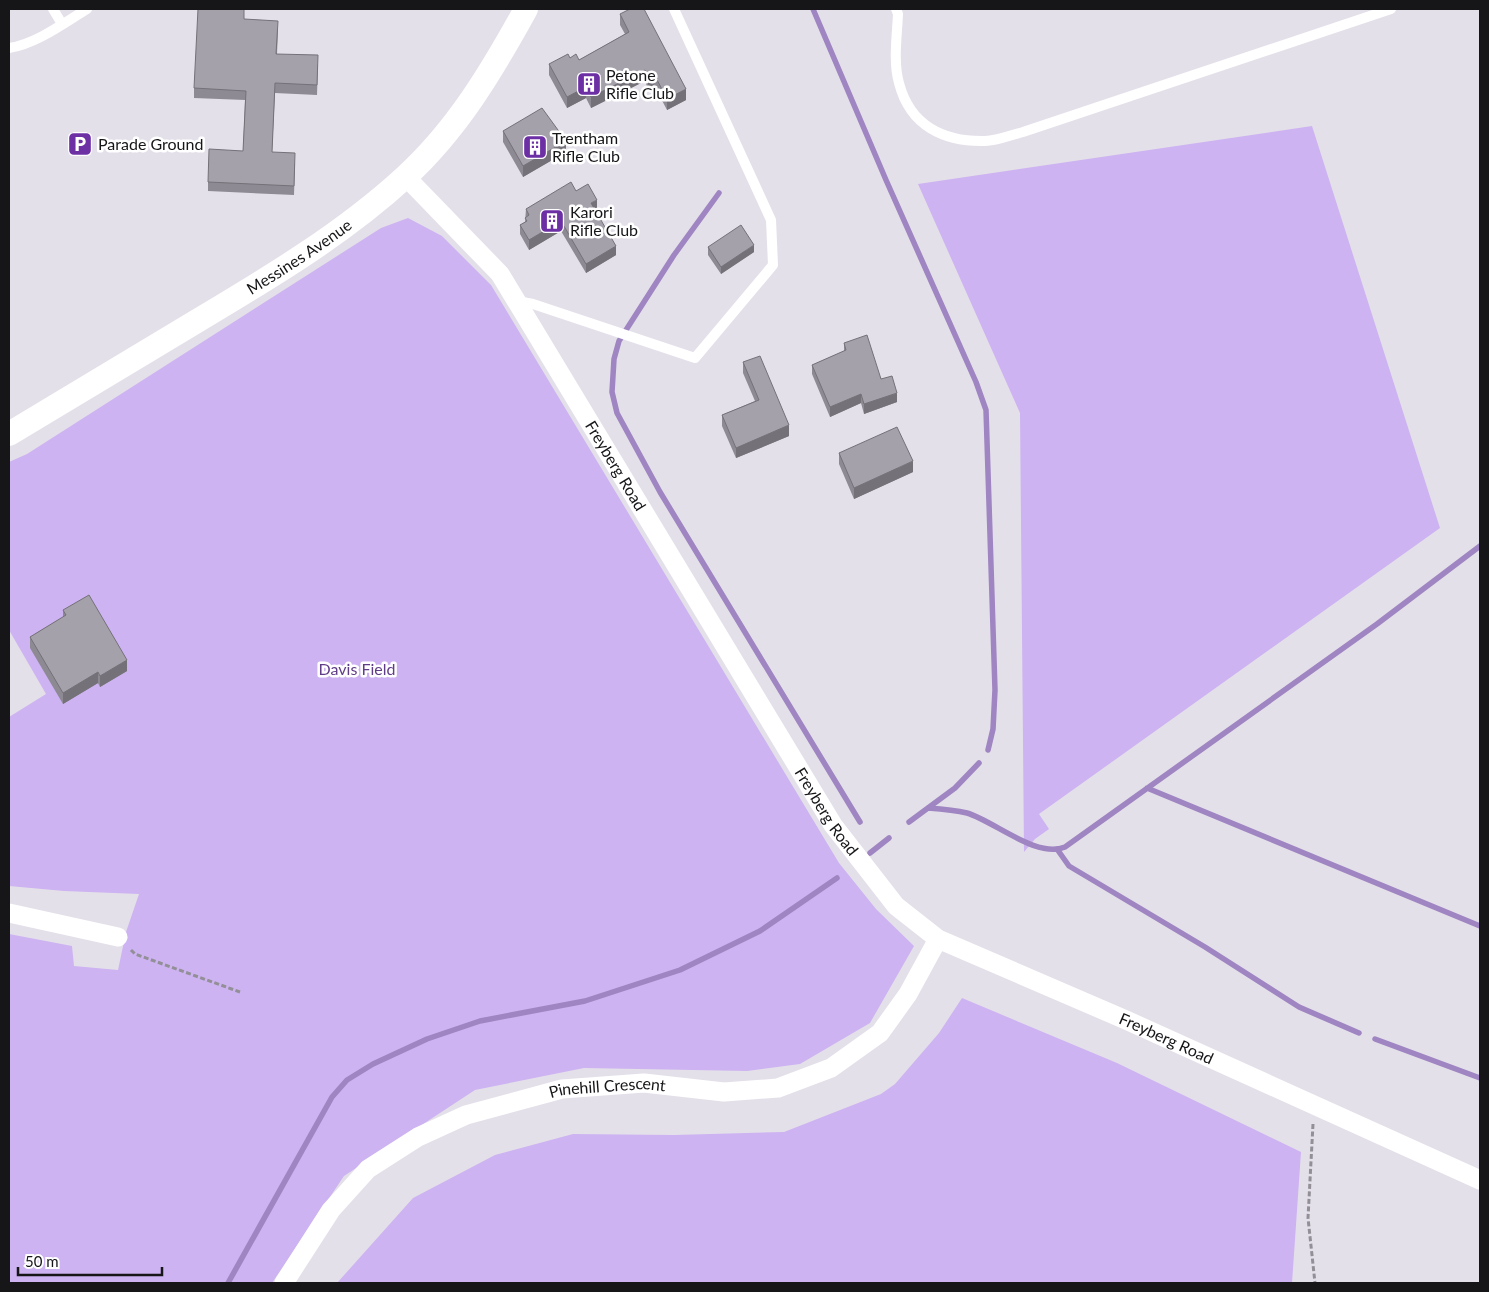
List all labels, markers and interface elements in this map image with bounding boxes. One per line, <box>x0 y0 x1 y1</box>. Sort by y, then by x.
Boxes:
place label: Petone Rifle Club <box>606 65 674 102</box>
building icon: Petone Rifle Club <box>576 71 602 97</box>
place label: Trentham Rifle Club <box>552 128 620 165</box>
parking icon: Parade Ground <box>67 131 93 157</box>
place label: Parade Ground <box>98 134 203 153</box>
building icon: Trentham Rifle Club <box>522 134 548 160</box>
place label: Karori Rifle Club <box>570 202 638 239</box>
building icon: Karori Rifle Club <box>539 208 565 234</box>
street label: Messines Avenue <box>243 215 355 298</box>
street label: Freyberg Road <box>582 417 651 514</box>
park label: Davis Field <box>319 659 395 678</box>
street label: Freyberg Road <box>791 764 863 859</box>
street label: Freyberg Road <box>1117 1008 1217 1067</box>
street label: Pinehill Crescent <box>547 1073 667 1101</box>
scale bar <box>18 1244 161 1276</box>
text: 50 m <box>25 1252 59 1270</box>

